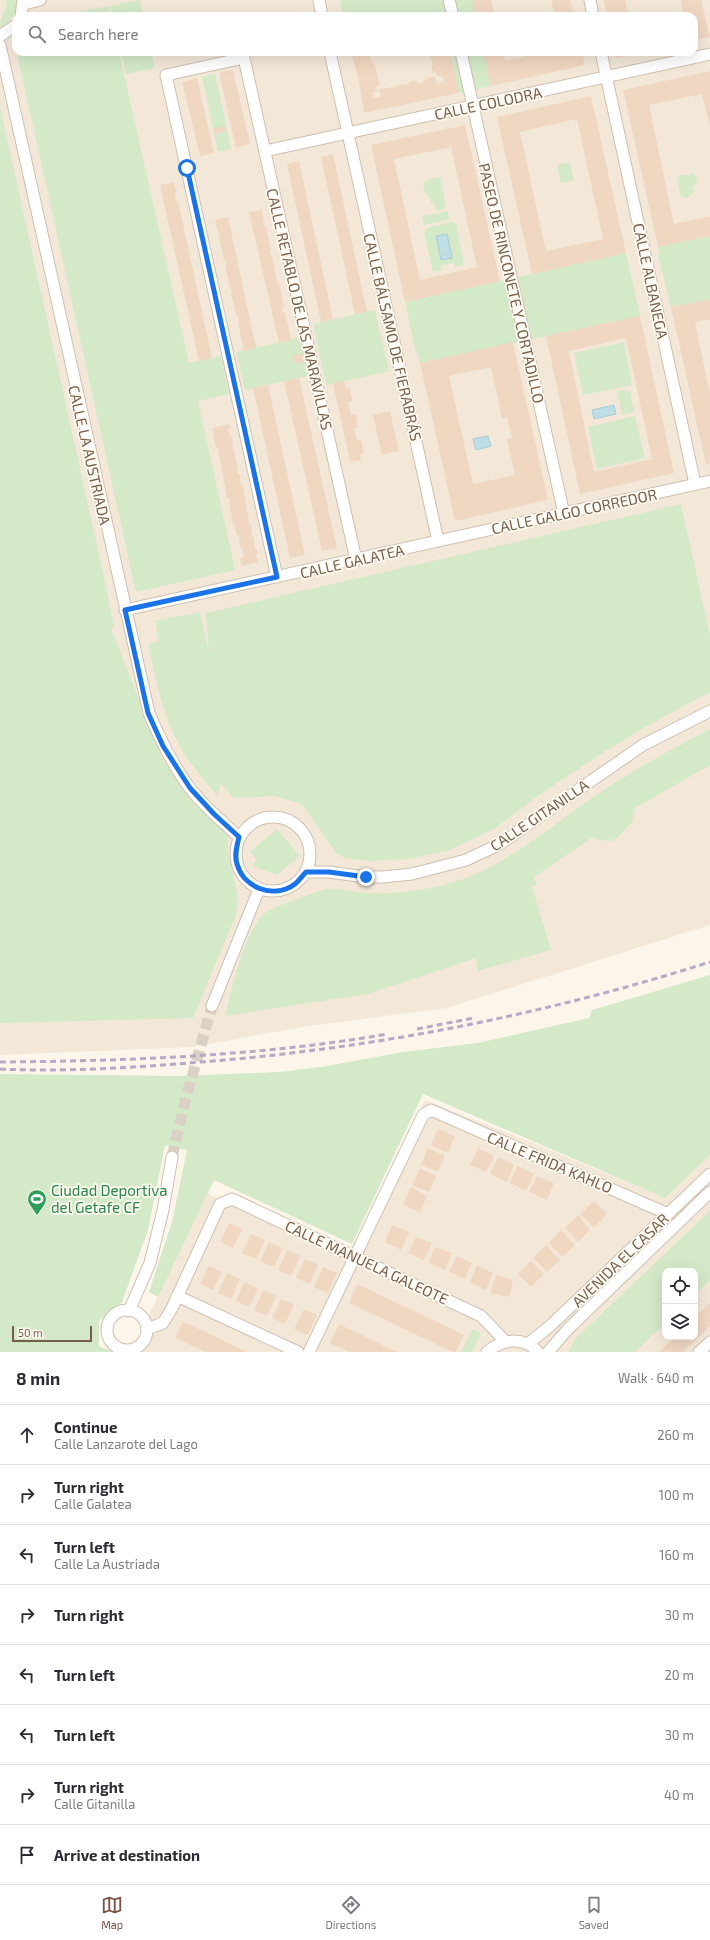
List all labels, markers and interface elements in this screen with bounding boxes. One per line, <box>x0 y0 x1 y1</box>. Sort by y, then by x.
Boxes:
search box <box>12 12 698 56</box>
icon: search <box>26 23 48 45</box>
text: Search here <box>58 25 139 43</box>
street label: CALLE COLODRA <box>433 83 544 123</box>
route start <box>178 159 196 177</box>
street label: PASEO DE RINCONETE Y CORTADILLO <box>476 161 548 405</box>
street label: CALLE RETABLO DE LAS MARAVILLAS <box>263 186 337 432</box>
street label: CALLE ALBANEGA <box>630 221 672 341</box>
street label: CALLE BÁLSAMO DE FIERABRÁS <box>360 231 426 443</box>
street label: CALLE LA AUSTRIADA <box>65 383 115 527</box>
street label: CALLE GALGO CORREDOR <box>490 485 658 537</box>
street label: CALLE GALATEA <box>298 540 407 582</box>
street label: CALLE GITANILLA <box>486 775 592 855</box>
route end <box>357 868 375 886</box>
street label: CALLE FRIDA KAHLO <box>485 1127 615 1197</box>
place label: Ciudad Deportiva del Getafe CF <box>51 1181 167 1216</box>
sports icon: Ciudad Deportiva del Getafe CF <box>26 1188 48 1216</box>
street label: AVENIDA EL CASAR <box>568 1209 672 1311</box>
street label: CALLE MANUELA GALEOTE <box>282 1216 452 1308</box>
map controls <box>662 1268 698 1340</box>
button: locate <box>662 1268 698 1304</box>
button: layers <box>662 1304 698 1340</box>
scale bar <box>12 1324 92 1343</box>
text: 50 m <box>18 1326 43 1339</box>
text: 8 min <box>16 1368 60 1388</box>
text: Walk · 640 m <box>618 1370 694 1386</box>
text: Continue <box>54 1418 117 1436</box>
icon: ahead <box>16 1424 38 1446</box>
text: 260 m <box>657 1427 694 1443</box>
text: Calle Lanzarote del Lago <box>54 1436 198 1452</box>
text: Turn right <box>54 1478 124 1496</box>
icon: right <box>16 1484 38 1506</box>
text: 100 m <box>659 1487 694 1503</box>
text: Calle Galatea <box>54 1496 132 1512</box>
text: Turn left <box>54 1538 115 1556</box>
icon: left <box>16 1544 38 1566</box>
text: 160 m <box>659 1547 694 1563</box>
text: Calle La Austriada <box>54 1556 160 1572</box>
icon: right <box>16 1604 38 1626</box>
text: Turn right <box>54 1606 124 1624</box>
text: 30 m <box>665 1607 694 1623</box>
icon: left <box>16 1664 38 1686</box>
text: Turn left <box>54 1666 115 1684</box>
text: 20 m <box>665 1667 694 1683</box>
icon: left <box>16 1724 38 1746</box>
text: Turn left <box>54 1726 115 1744</box>
text: 30 m <box>665 1727 694 1743</box>
text: Turn right <box>54 1778 124 1796</box>
icon: right <box>16 1784 38 1806</box>
text: 40 m <box>664 1787 694 1803</box>
text: Calle Gitanilla <box>54 1796 135 1812</box>
icon: arrive <box>16 1844 38 1866</box>
text: Arrive at destination <box>54 1846 200 1864</box>
tab: Map <box>101 1894 123 1931</box>
tab: Directions <box>326 1894 376 1931</box>
tab: Saved <box>579 1894 609 1931</box>

